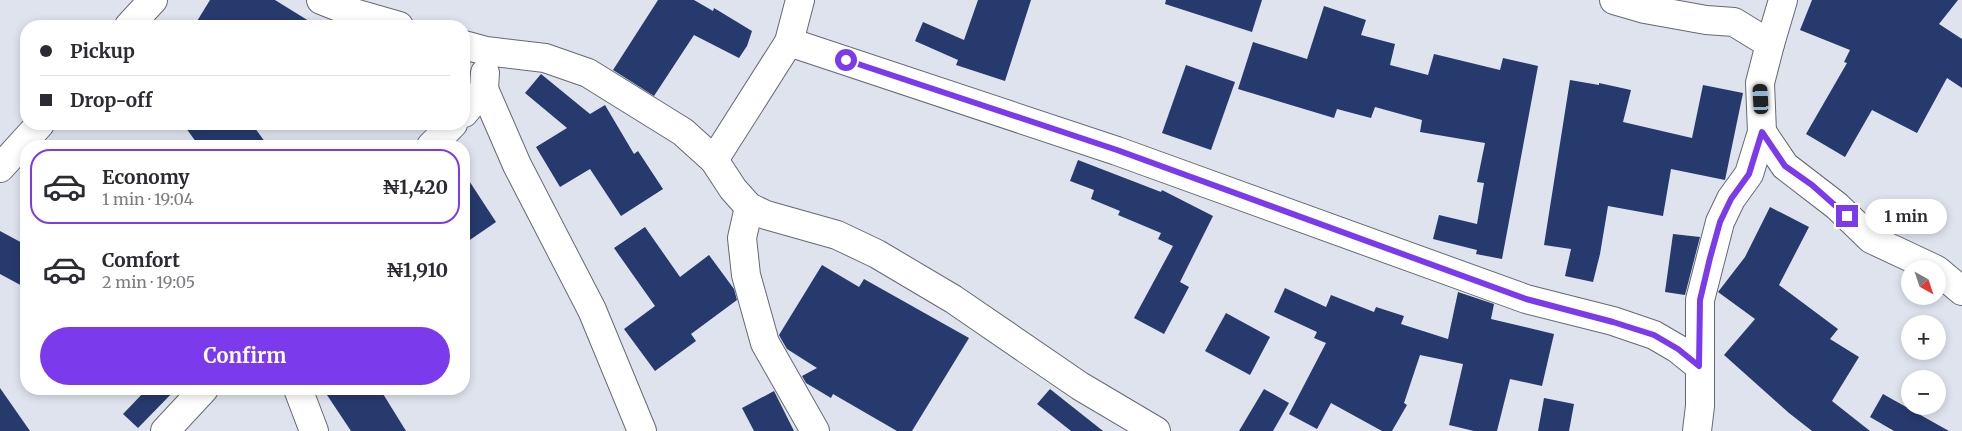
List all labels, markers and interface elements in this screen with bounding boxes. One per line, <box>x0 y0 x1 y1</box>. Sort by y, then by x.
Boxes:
text: Pickup <box>70 39 135 63</box>
route start <box>835 49 857 71</box>
car <box>1752 84 1769 114</box>
text: Drop-off <box>70 88 152 112</box>
icon: car <box>42 164 87 209</box>
text: Economy <box>102 165 190 189</box>
text: ₦1,420 <box>382 175 448 199</box>
text: 1 min · 19:04 <box>102 189 194 209</box>
callout: 1 min <box>1864 198 1947 234</box>
route end <box>1836 205 1858 227</box>
text: 1 min <box>1884 206 1928 226</box>
icon: car <box>42 247 87 292</box>
text: Comfort <box>102 248 180 272</box>
text: ₦1,910 <box>386 258 448 282</box>
north arrow <box>1901 260 1946 305</box>
map controls <box>1901 260 1946 415</box>
text: 2 min · 19:05 <box>102 272 195 292</box>
button: + <box>1901 315 1946 360</box>
button: Confirm <box>40 327 450 385</box>
button: − <box>1901 370 1946 415</box>

